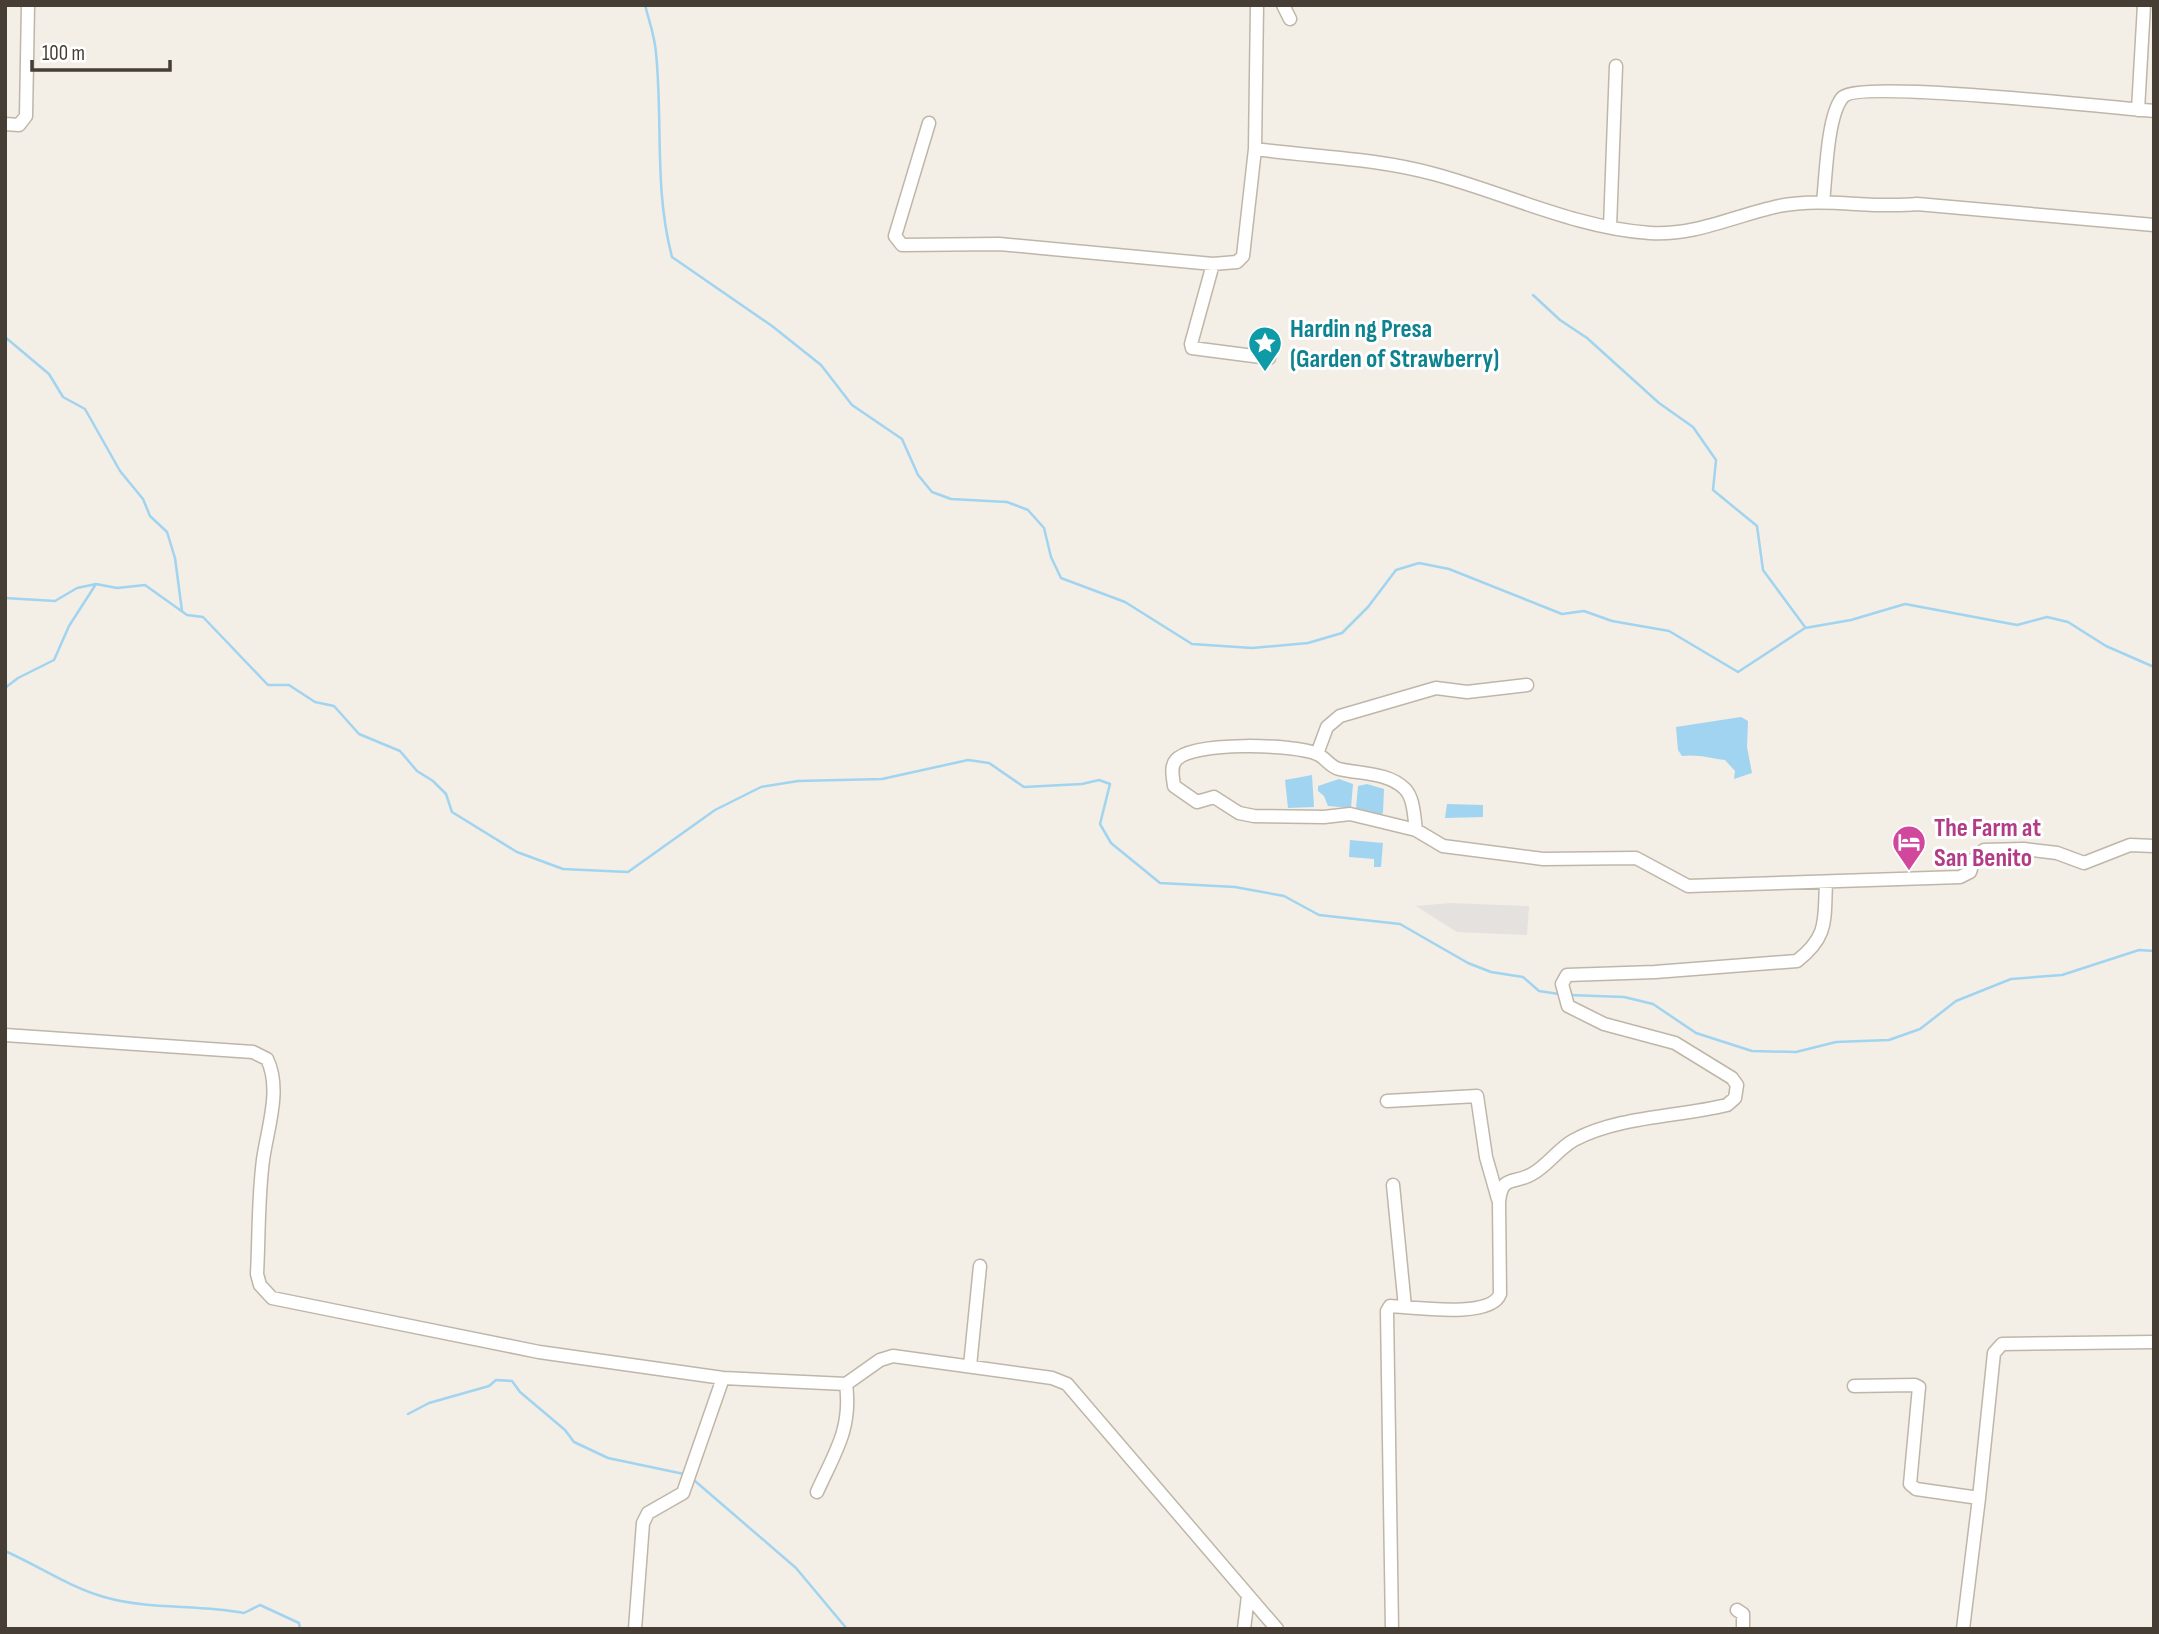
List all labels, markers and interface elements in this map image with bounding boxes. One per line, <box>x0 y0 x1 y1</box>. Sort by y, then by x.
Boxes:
scale bar <box>32 28 170 72</box>
text: 100 m <box>42 41 85 66</box>
place label: Hardin ng Presa (Garden of Strawberry) <box>1290 314 1499 375</box>
place icon: Hardin ng Presa (Garden of Strawberry) <box>1246 324 1284 373</box>
place label: The Farm at San Benito <box>1934 813 2041 874</box>
hotel icon: The Farm at San Benito <box>1890 823 1928 872</box>

